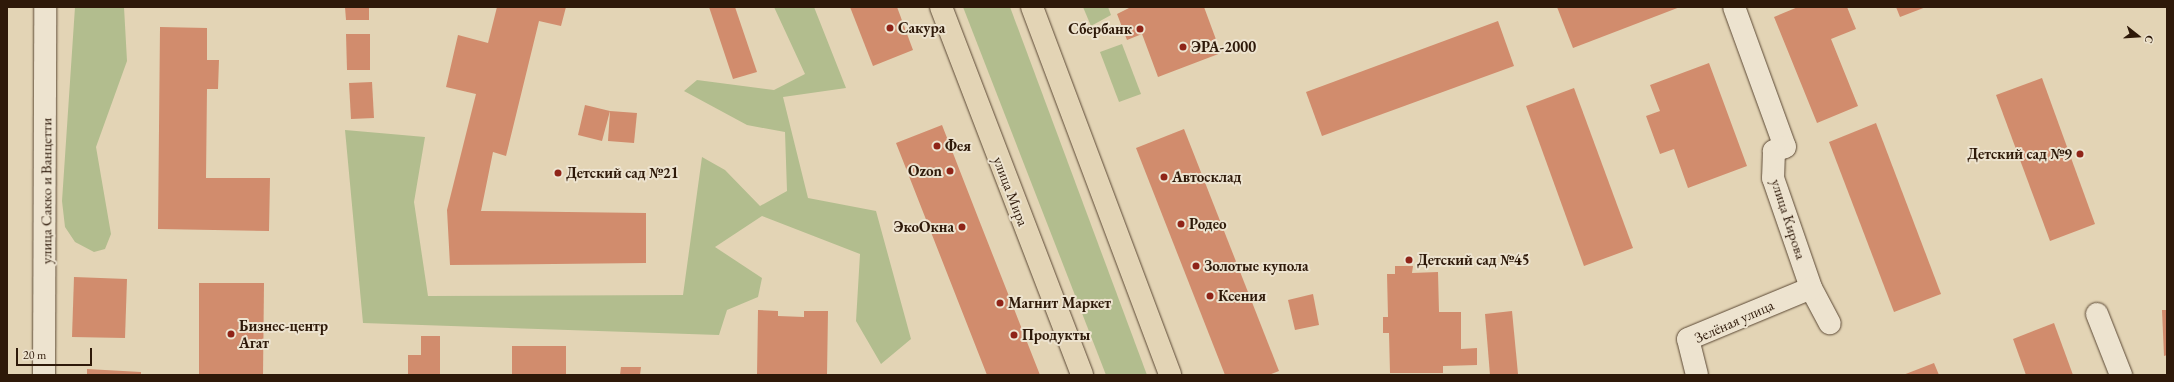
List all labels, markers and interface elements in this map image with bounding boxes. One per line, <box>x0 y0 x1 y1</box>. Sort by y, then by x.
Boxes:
north arrow <box>2118 16 2158 56</box>
place label: Сакура <box>898 19 945 37</box>
place label: Сбербанк <box>1068 20 1132 38</box>
marker: Сакура <box>885 23 895 33</box>
marker: Сбербанк <box>1135 24 1145 34</box>
text: С <box>2142 34 2157 45</box>
place label: ЭРА-2000 <box>1191 38 1256 56</box>
marker: ЭРА-2000 <box>1178 42 1188 52</box>
street label: улица Сакко и Ванцетти <box>37 118 55 264</box>
place label: Фея <box>945 137 971 155</box>
marker: Фея <box>932 141 942 151</box>
place label: Детский сад №9 <box>1967 145 2072 163</box>
marker: Детский сад №9 <box>2075 149 2085 159</box>
street label: улица Мира <box>990 154 1032 228</box>
place label: Ozon <box>908 162 942 180</box>
place label: Детский сад №21 <box>566 164 679 182</box>
marker: Ozon <box>945 166 955 176</box>
marker: Детский сад №21 <box>553 168 563 178</box>
place label: Автосклад <box>1172 168 1242 186</box>
marker: Автосклад <box>1159 172 1169 182</box>
street label: улица Кирова <box>1768 177 1810 261</box>
place label: Родео <box>1189 215 1226 233</box>
place label: ЭкоОкна <box>894 218 954 236</box>
marker: Родео <box>1176 219 1186 229</box>
marker: ЭкоОкна <box>957 222 967 232</box>
place label: Детский сад №45 <box>1417 251 1530 269</box>
marker: Детский сад №45 <box>1404 255 1414 265</box>
place label: Золотые купола <box>1204 257 1309 275</box>
marker: Золотые купола <box>1191 261 1201 271</box>
place label: Ксения <box>1218 287 1266 305</box>
marker: Ксения <box>1205 291 1215 301</box>
place label: Магнит Маркет <box>1008 294 1111 312</box>
street label: Зелёная улица <box>1691 295 1777 347</box>
marker: Магнит Маркет <box>995 298 1005 308</box>
place label: Бизнес-центр Агат <box>239 316 328 351</box>
place label: Продукты <box>1022 326 1090 344</box>
marker: Бизнес-центр Агат <box>226 329 236 339</box>
marker: Продукты <box>1009 330 1019 340</box>
scale bar <box>18 340 94 366</box>
text: 20 m <box>23 347 46 363</box>

